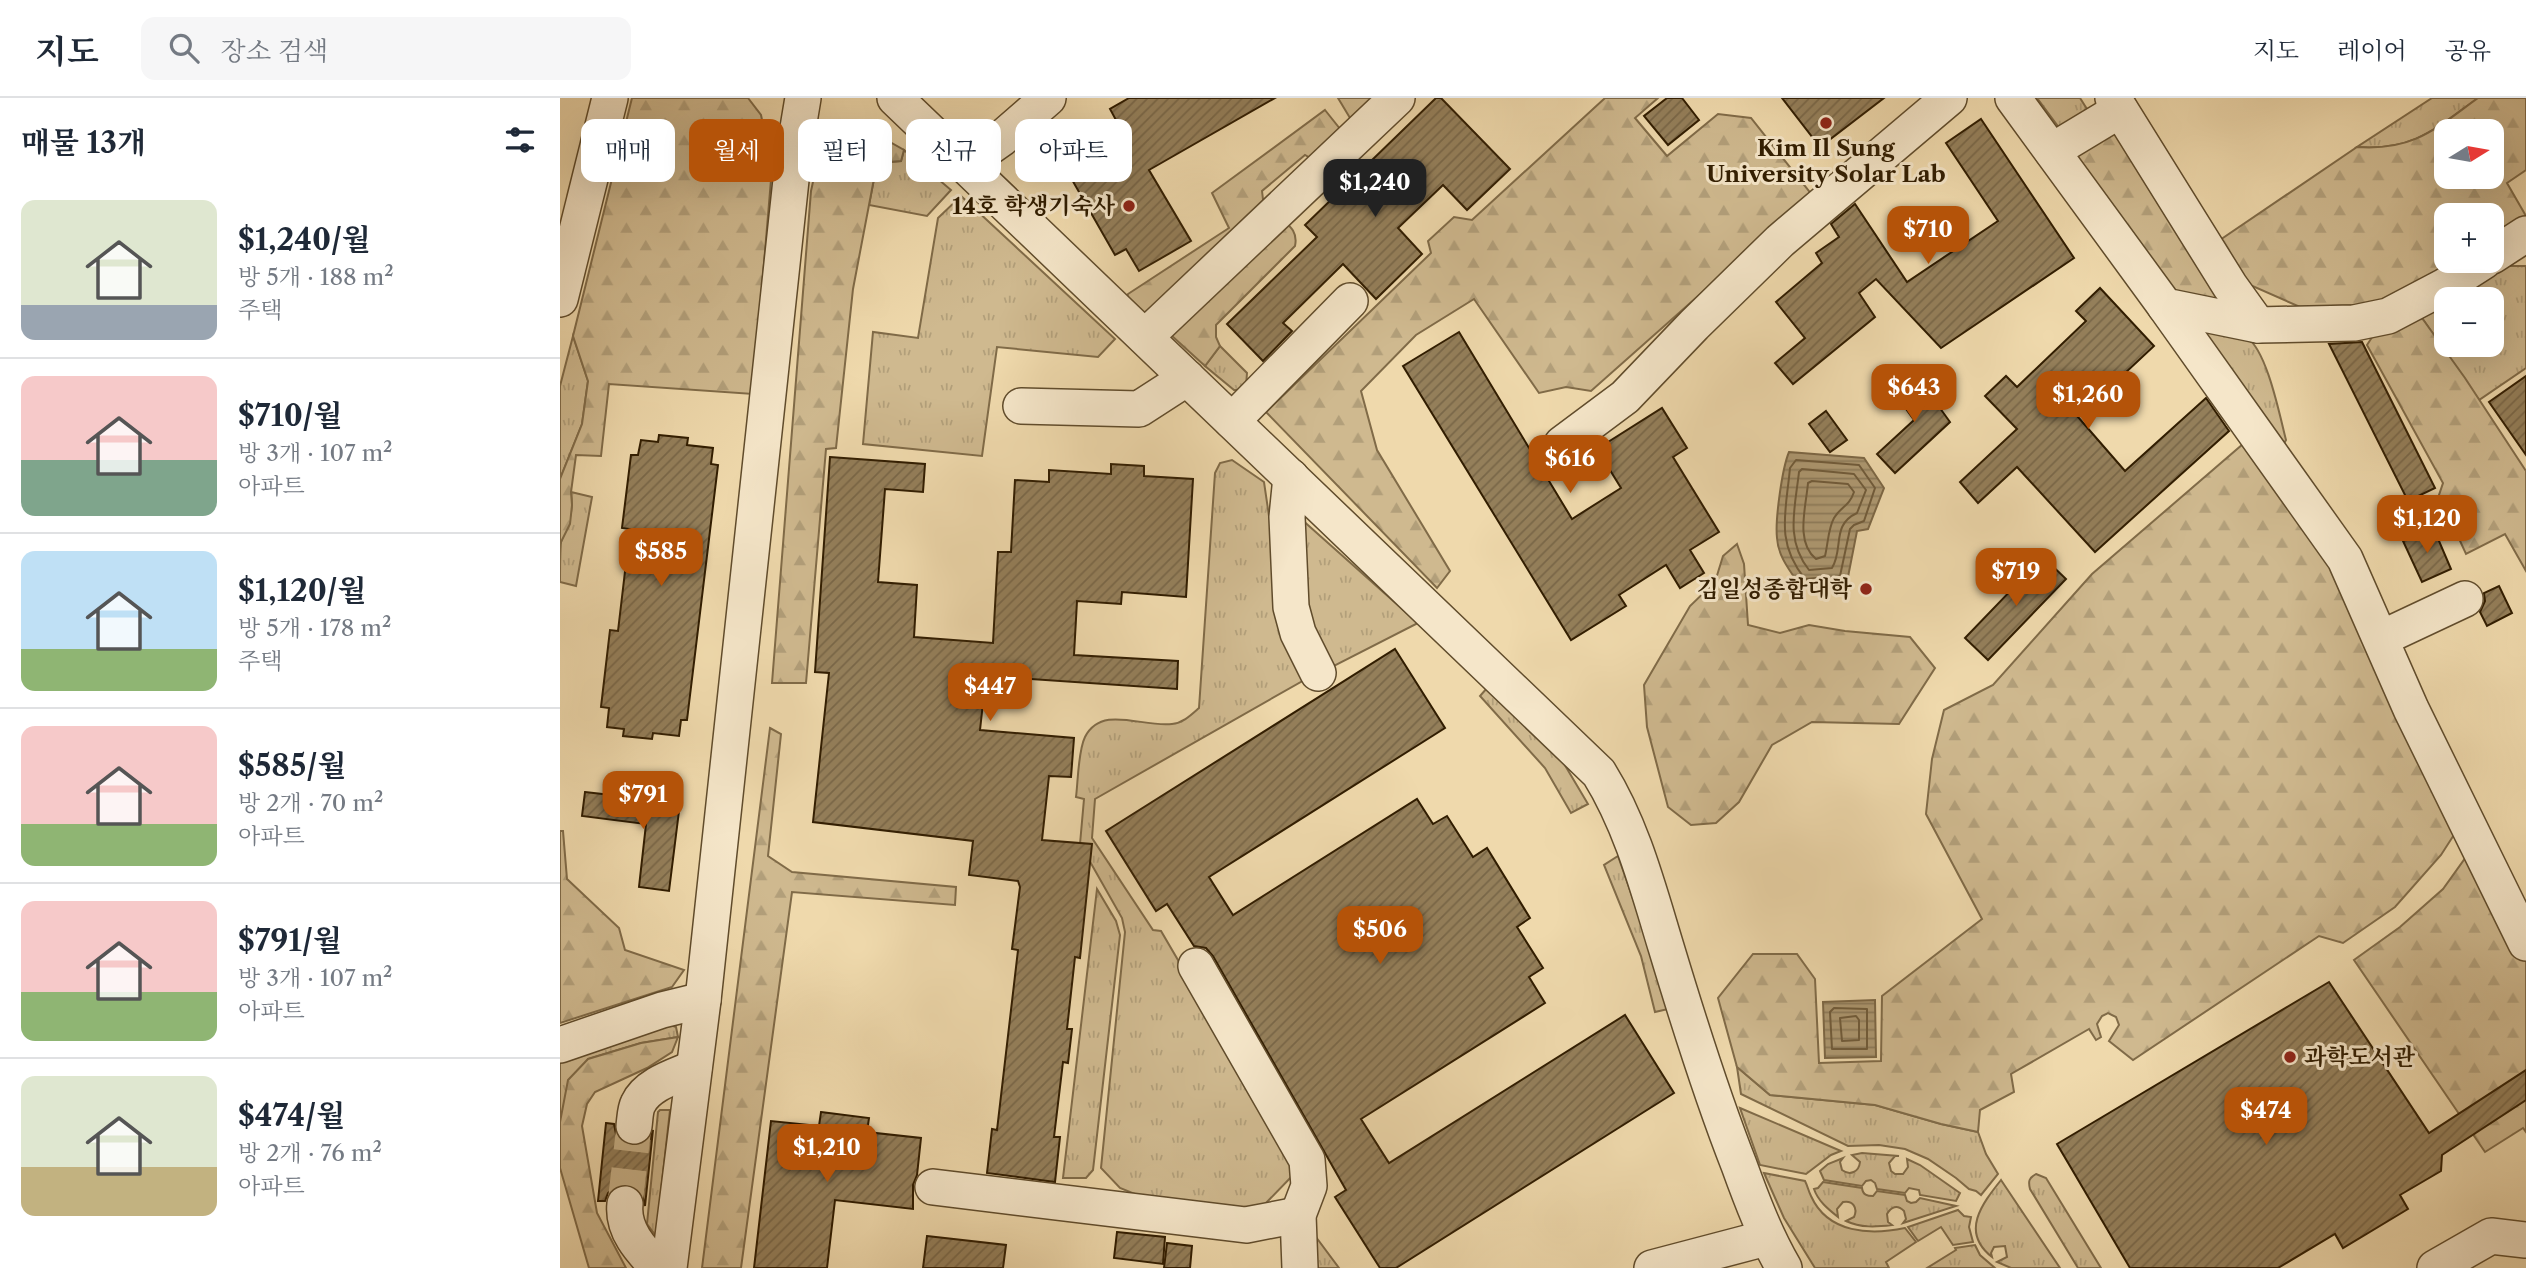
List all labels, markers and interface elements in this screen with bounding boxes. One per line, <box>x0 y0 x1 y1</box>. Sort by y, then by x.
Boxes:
search box <box>141 17 631 80</box>
icon: search <box>165 29 203 67</box>
text: 지도 <box>35 31 99 72</box>
text: 장소 검색 <box>221 35 328 67</box>
text: 지도 <box>2253 36 2299 65</box>
text: 레이어 <box>2337 36 2407 65</box>
text: 공유 <box>2445 36 2491 65</box>
marker: Kim Il Sung University Solar Lab <box>1818 115 1834 131</box>
chip: 매매 <box>581 119 675 182</box>
chip: 월세 <box>689 119 784 182</box>
chip: 필터 <box>798 119 892 182</box>
chip: 신규 <box>906 119 1001 182</box>
chip: 아파트 <box>1015 119 1132 182</box>
north arrow <box>2434 119 2504 189</box>
map controls <box>2434 119 2504 357</box>
icon: filters <box>501 121 539 159</box>
text: 매물 13개 <box>21 124 146 161</box>
place label: Kim Il Sung University Solar Lab <box>1706 134 1946 188</box>
pin: $1,240 <box>1318 159 1432 219</box>
text: $1,240 <box>1339 168 1411 196</box>
place label: 14호 학생기숙사 <box>952 192 1116 220</box>
marker: 14호 학생기숙사 <box>1121 198 1137 214</box>
button: + <box>2434 203 2504 273</box>
pin: $710 <box>1887 206 1969 266</box>
text: $710 <box>1903 215 1953 243</box>
text: $1,240/월 <box>238 221 371 258</box>
icon: home <box>77 228 161 312</box>
text: 방 5개 · 188 m² <box>238 263 394 291</box>
button: − <box>2434 287 2504 357</box>
text: 주택 <box>238 296 282 324</box>
pin: $643 <box>1873 364 1955 424</box>
pin: $1,260 <box>2031 372 2145 431</box>
text: $643 <box>1887 373 1941 401</box>
text: $1,260 <box>2052 380 2124 408</box>
text: $710/월 <box>238 397 342 434</box>
icon: home <box>77 404 161 488</box>
pin: $616 <box>1529 436 1611 495</box>
text: 방 3개 · 107 m² <box>238 439 392 467</box>
text: $616 <box>1545 444 1595 472</box>
text: 아파트 <box>238 472 305 500</box>
pin: $1,120 <box>2370 496 2484 555</box>
text: $1,120 <box>2393 504 2461 532</box>
pin: $585 <box>620 528 702 588</box>
text: $585 <box>635 537 687 565</box>
pin: $719 <box>1975 548 2057 608</box>
text: $719 <box>1992 557 2040 585</box>
text: $1,120/월 <box>238 572 367 609</box>
place label: 김일성종합대학 <box>1696 575 1853 603</box>
icon: home <box>77 579 161 663</box>
marker: 김일성종합대학 <box>1858 581 1874 597</box>
text: 방 5개 · 178 m² <box>238 614 391 642</box>
text: 주택 <box>238 647 282 675</box>
pin: $447 <box>949 664 1031 723</box>
text: $447 <box>964 672 1016 700</box>
text: $585/월 <box>238 747 347 784</box>
icon: home <box>77 754 161 838</box>
pin: $791 <box>602 772 684 831</box>
text: $791 <box>619 780 667 808</box>
text: 방 2개 · 70 m² <box>238 789 383 817</box>
text: 아파트 <box>238 822 305 850</box>
pin: $506 <box>1339 906 1421 966</box>
text: $506 <box>1353 915 1407 943</box>
text: $791/월 <box>238 922 342 959</box>
icon: home <box>77 929 161 1013</box>
text: 방 3개 · 107 m² <box>238 964 392 992</box>
text: 아파트 <box>238 997 305 1025</box>
place label: 과학도서관 <box>2304 1043 2416 1071</box>
marker: 과학도서관 <box>2282 1049 2298 1065</box>
pin: $474 <box>2225 1088 2307 1147</box>
text: $474 <box>2240 1096 2292 1124</box>
text: $474/월 <box>238 1097 345 1134</box>
icon: home <box>77 1104 161 1188</box>
pin: $1,210 <box>770 1124 884 1184</box>
text: $1,210 <box>793 1133 861 1161</box>
text: 방 2개 · 76 m² <box>238 1139 382 1167</box>
text: 아파트 <box>238 1172 305 1200</box>

